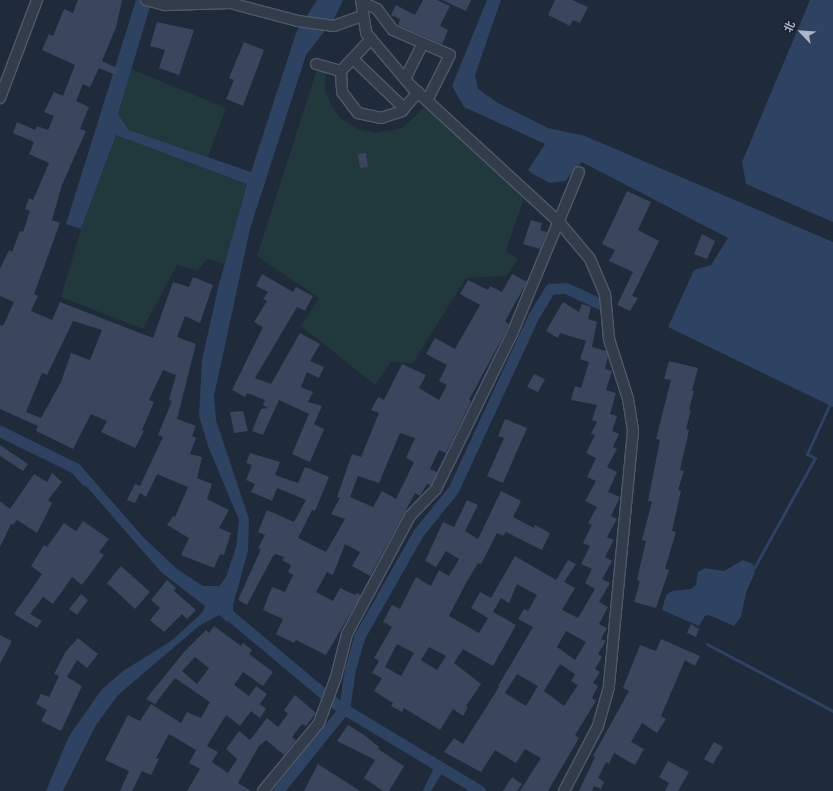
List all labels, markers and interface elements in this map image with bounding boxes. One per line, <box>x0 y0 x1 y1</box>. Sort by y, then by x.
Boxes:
north arrow <box>781 12 821 52</box>
text: 北 <box>781 19 798 34</box>

